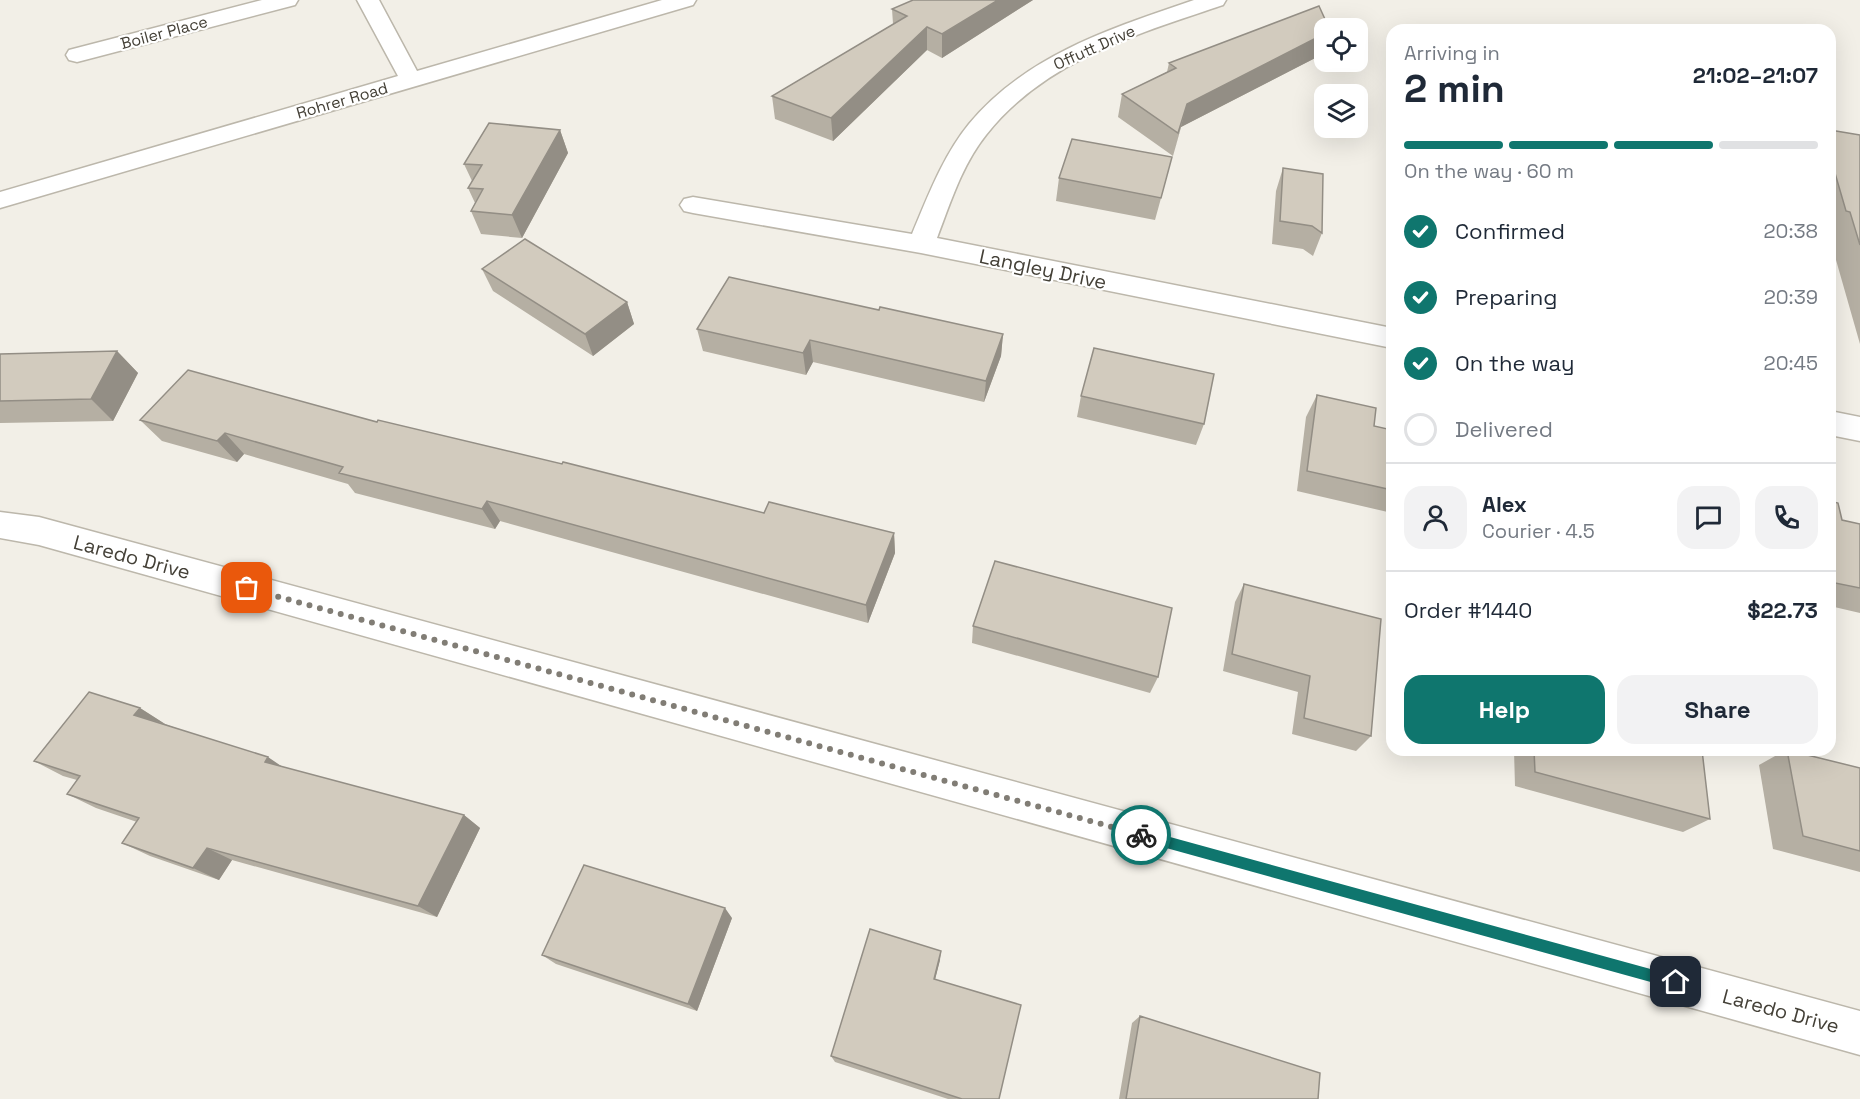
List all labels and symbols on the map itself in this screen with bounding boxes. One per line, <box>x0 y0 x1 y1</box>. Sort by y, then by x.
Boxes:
street label: Boiler Place <box>118 11 210 54</box>
street label: Offutt Drive <box>1050 20 1139 75</box>
street label: Rohrer Road <box>294 77 390 124</box>
street label: Langley Drive <box>977 243 1109 295</box>
street label: Laredo Drive <box>71 529 193 585</box>
pin <box>221 562 272 613</box>
courier <box>1111 805 1171 865</box>
pin <box>1650 956 1701 1007</box>
street label: Laredo Drive <box>1720 983 1842 1039</box>

